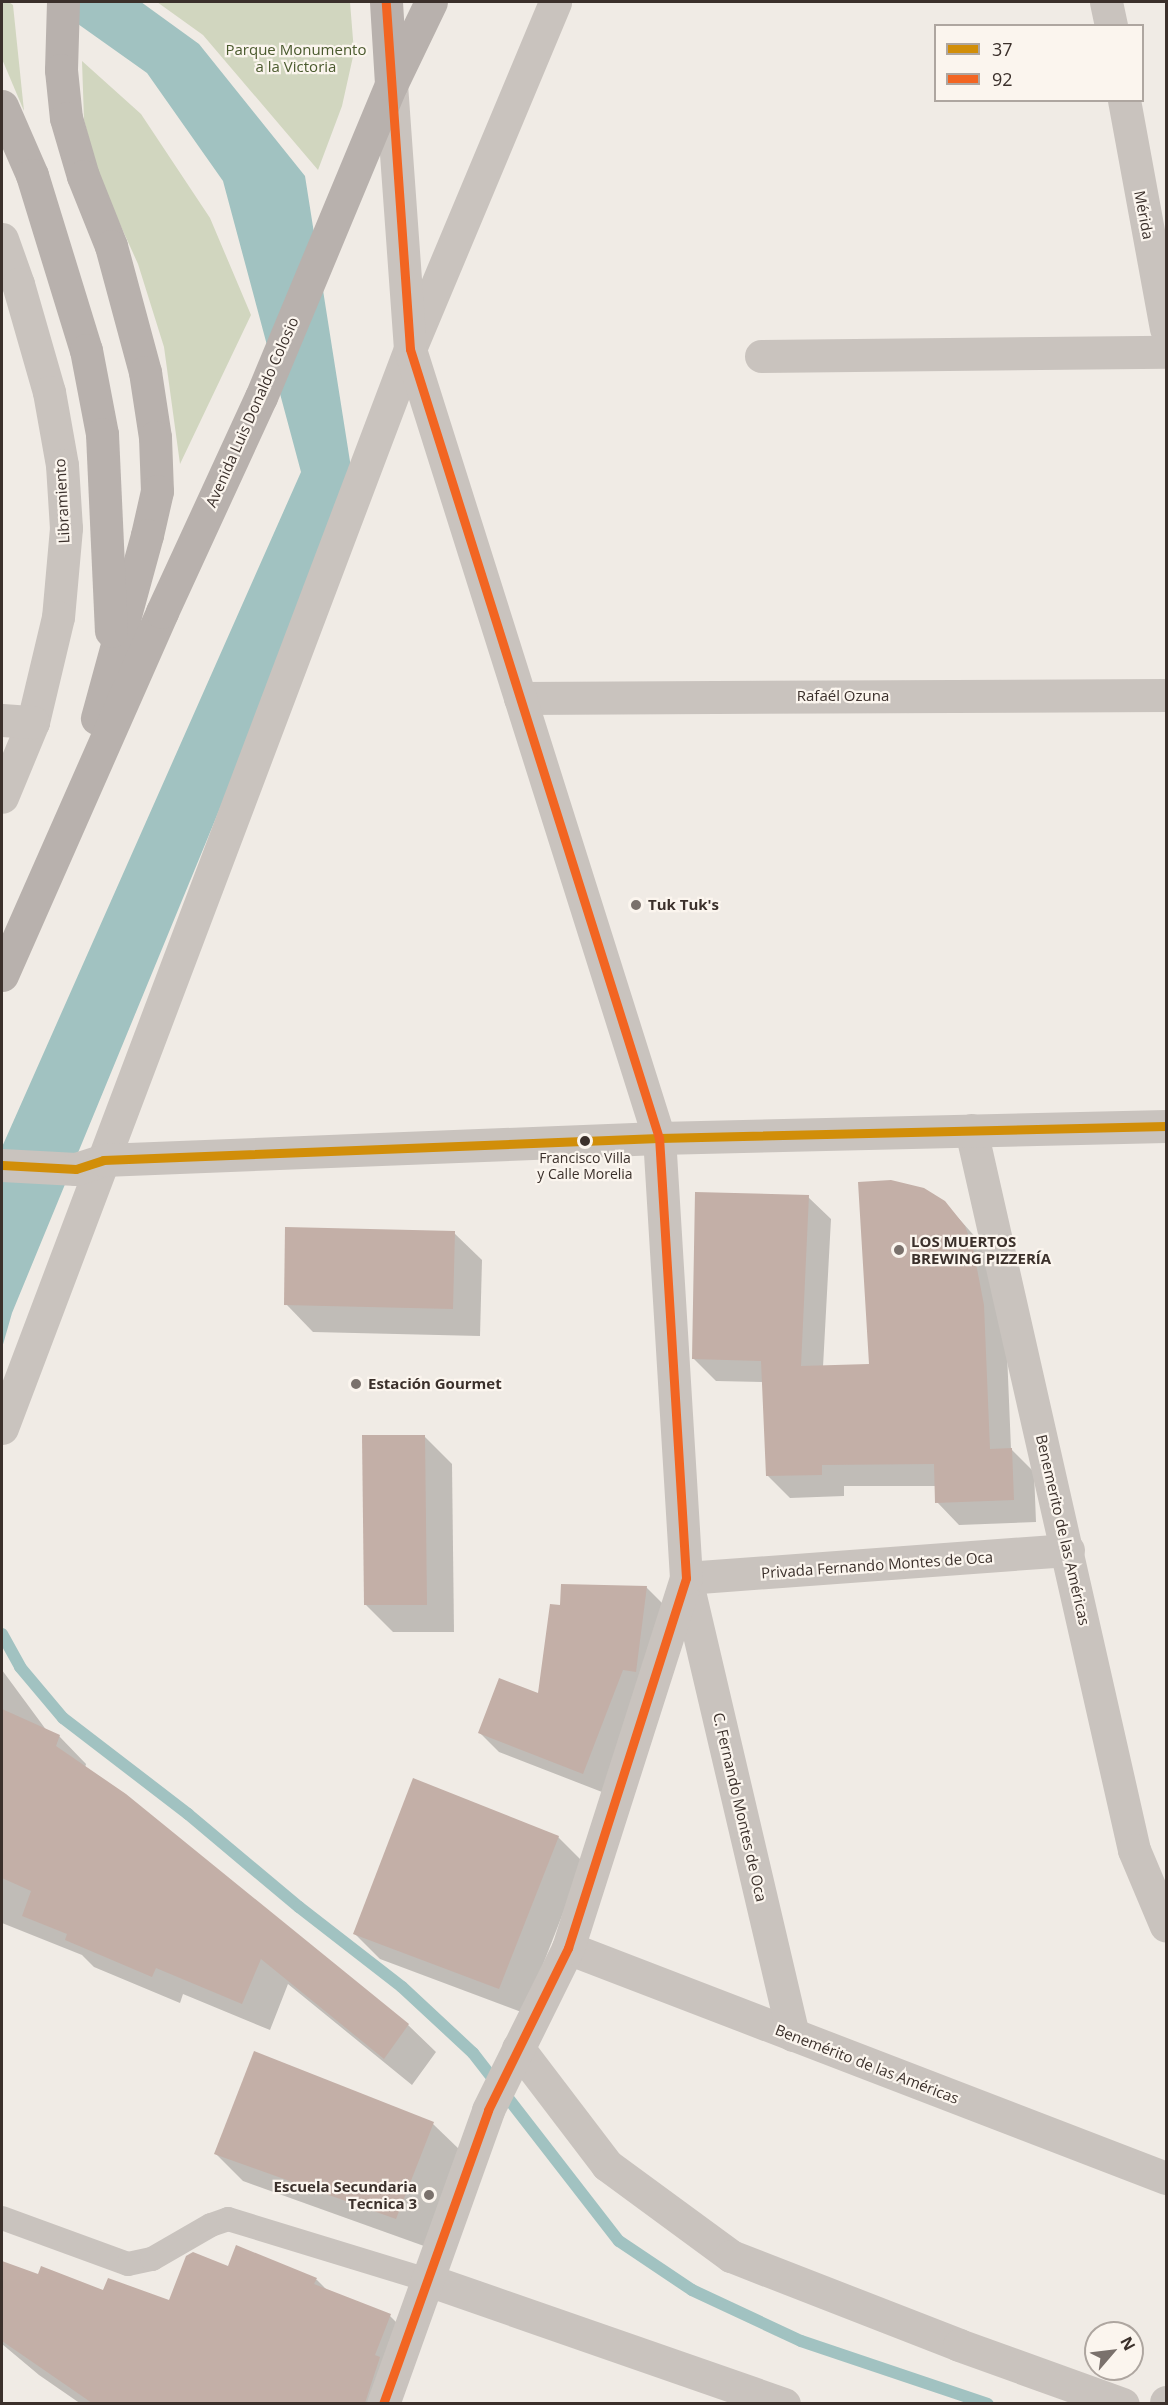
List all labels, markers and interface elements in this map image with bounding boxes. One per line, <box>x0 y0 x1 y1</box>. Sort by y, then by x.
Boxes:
legend <box>934 24 1144 102</box>
text: 37 <box>992 37 1013 61</box>
park label: Parque Monumento a la Victoria <box>226 40 366 75</box>
text: 92 <box>992 67 1013 91</box>
street label: Mérida <box>1130 189 1158 241</box>
street label: Avenida Luis Donaldo Colosio <box>202 314 302 510</box>
street label: Libramiento <box>51 458 73 544</box>
street label: Rafaél Ozuna <box>797 687 889 705</box>
place label: Tuk Tuk's <box>648 896 719 914</box>
marker: Tuk Tuk's <box>629 898 643 912</box>
marker: Francisco Villa y Calle Morelia <box>579 1135 591 1147</box>
place label: Francisco Villa y Calle Morelia <box>537 1150 633 1182</box>
place label: LOS MUERTOS BREWING PIZZERÍA <box>911 1232 1051 1267</box>
marker: LOS MUERTOS BREWING PIZZERÍA <box>892 1243 906 1257</box>
place label: Estación Gourmet <box>368 1375 502 1393</box>
marker: Estación Gourmet <box>349 1377 363 1391</box>
street label: Benemerito de las Américas <box>1032 1433 1094 1627</box>
street label: Privada Fernando Montes de Oca <box>760 1548 994 1582</box>
street label: C. Fernando Montes de Oca <box>709 1711 771 1903</box>
street label: Benemérito de las Américas <box>773 2021 961 2107</box>
place label: Escuela Secundaria Tecnica 3 <box>274 2177 417 2212</box>
marker: Escuela Secundaria Tecnica 3 <box>422 2188 436 2202</box>
north arrow <box>1084 2321 1144 2381</box>
text: N <box>1115 2333 1141 2354</box>

